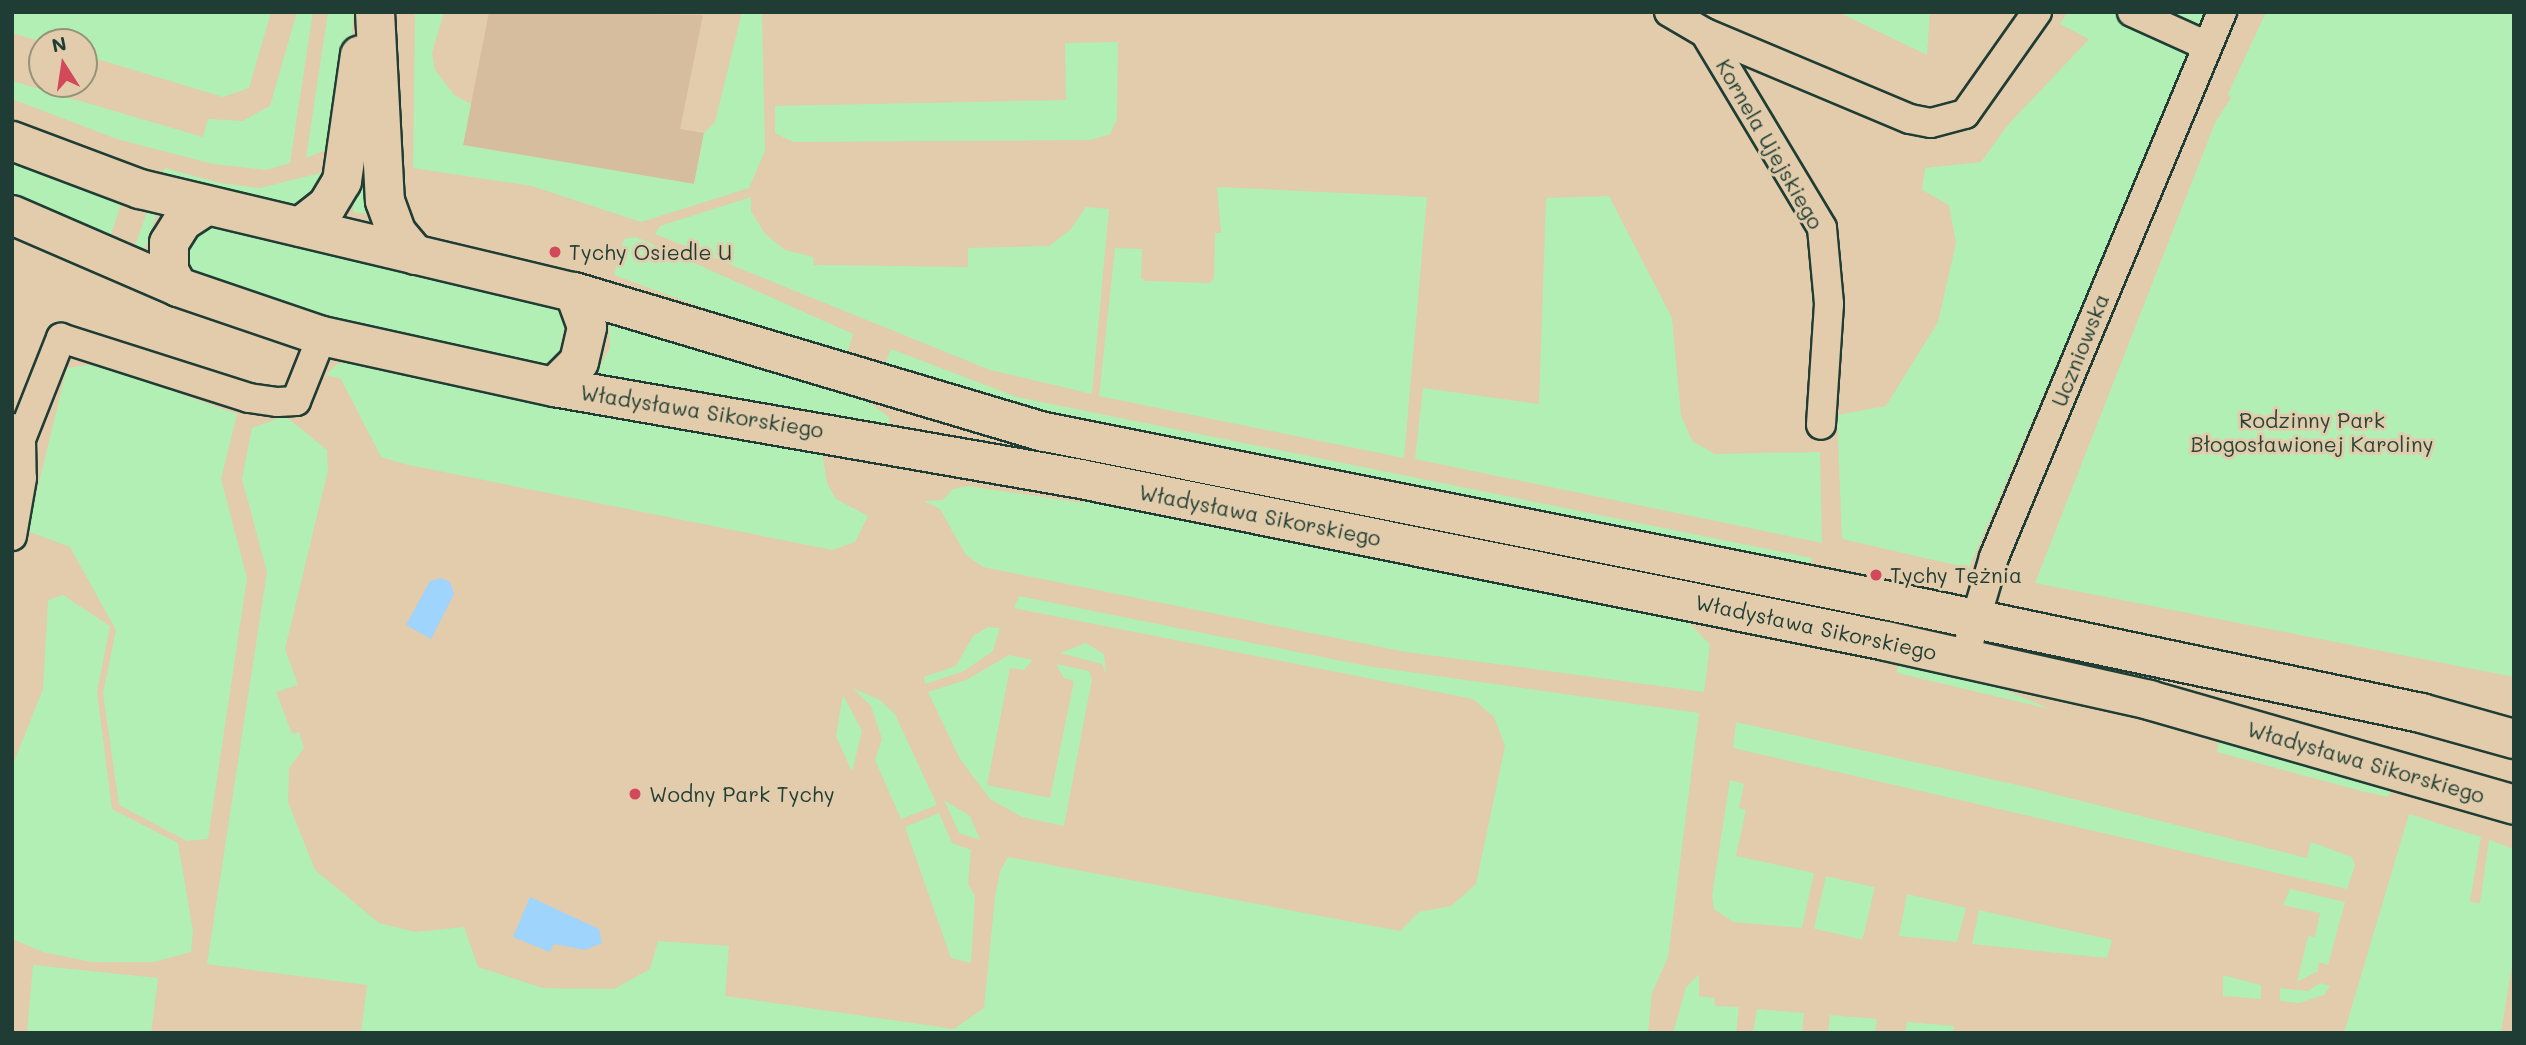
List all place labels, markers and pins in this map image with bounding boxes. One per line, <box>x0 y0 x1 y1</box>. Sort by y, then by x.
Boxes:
place label: Tychy Osiedle U <box>569 239 732 265</box>
marker: Tychy Osiedle U <box>547 244 563 260</box>
place label: Tychy Tężnia <box>1890 562 2022 588</box>
marker: Tychy Tężnia <box>1868 567 1884 583</box>
place label: Wodny Park Tychy <box>649 781 835 807</box>
marker: Wodny Park Tychy <box>627 786 643 802</box>

